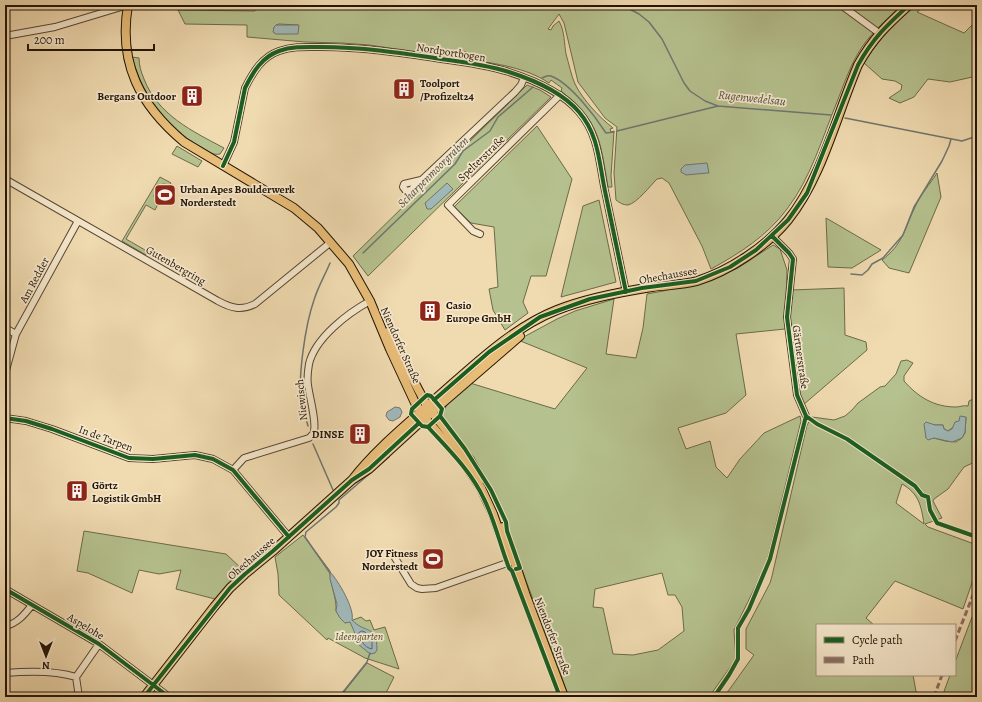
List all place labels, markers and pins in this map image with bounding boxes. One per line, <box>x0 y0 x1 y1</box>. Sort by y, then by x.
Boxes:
building icon: Toolport /Profizelt24 <box>391 76 417 102</box>
place label: Toolport /Profizelt24 <box>420 76 474 104</box>
building icon: Bergans Outdoor <box>179 83 205 109</box>
place label: Bergans Outdoor <box>97 89 176 104</box>
sports icon: Urban Apes Boulderwerk Norderstedt <box>152 182 178 208</box>
place label: Urban Apes Boulderwerk Norderstedt <box>180 182 295 210</box>
building icon: Casio Europe GmbH <box>417 298 443 324</box>
place label: Casio Europe GmbH <box>446 298 511 326</box>
building icon: DINSE <box>347 421 373 447</box>
place label: DINSE <box>312 427 344 442</box>
building icon: Görtz Logistik GmbH <box>64 478 90 504</box>
place label: Görtz Logistik GmbH <box>92 478 161 506</box>
place label: JOY Fitness Norderstedt <box>362 546 419 574</box>
sports icon: JOY Fitness Norderstedt <box>420 546 446 572</box>

